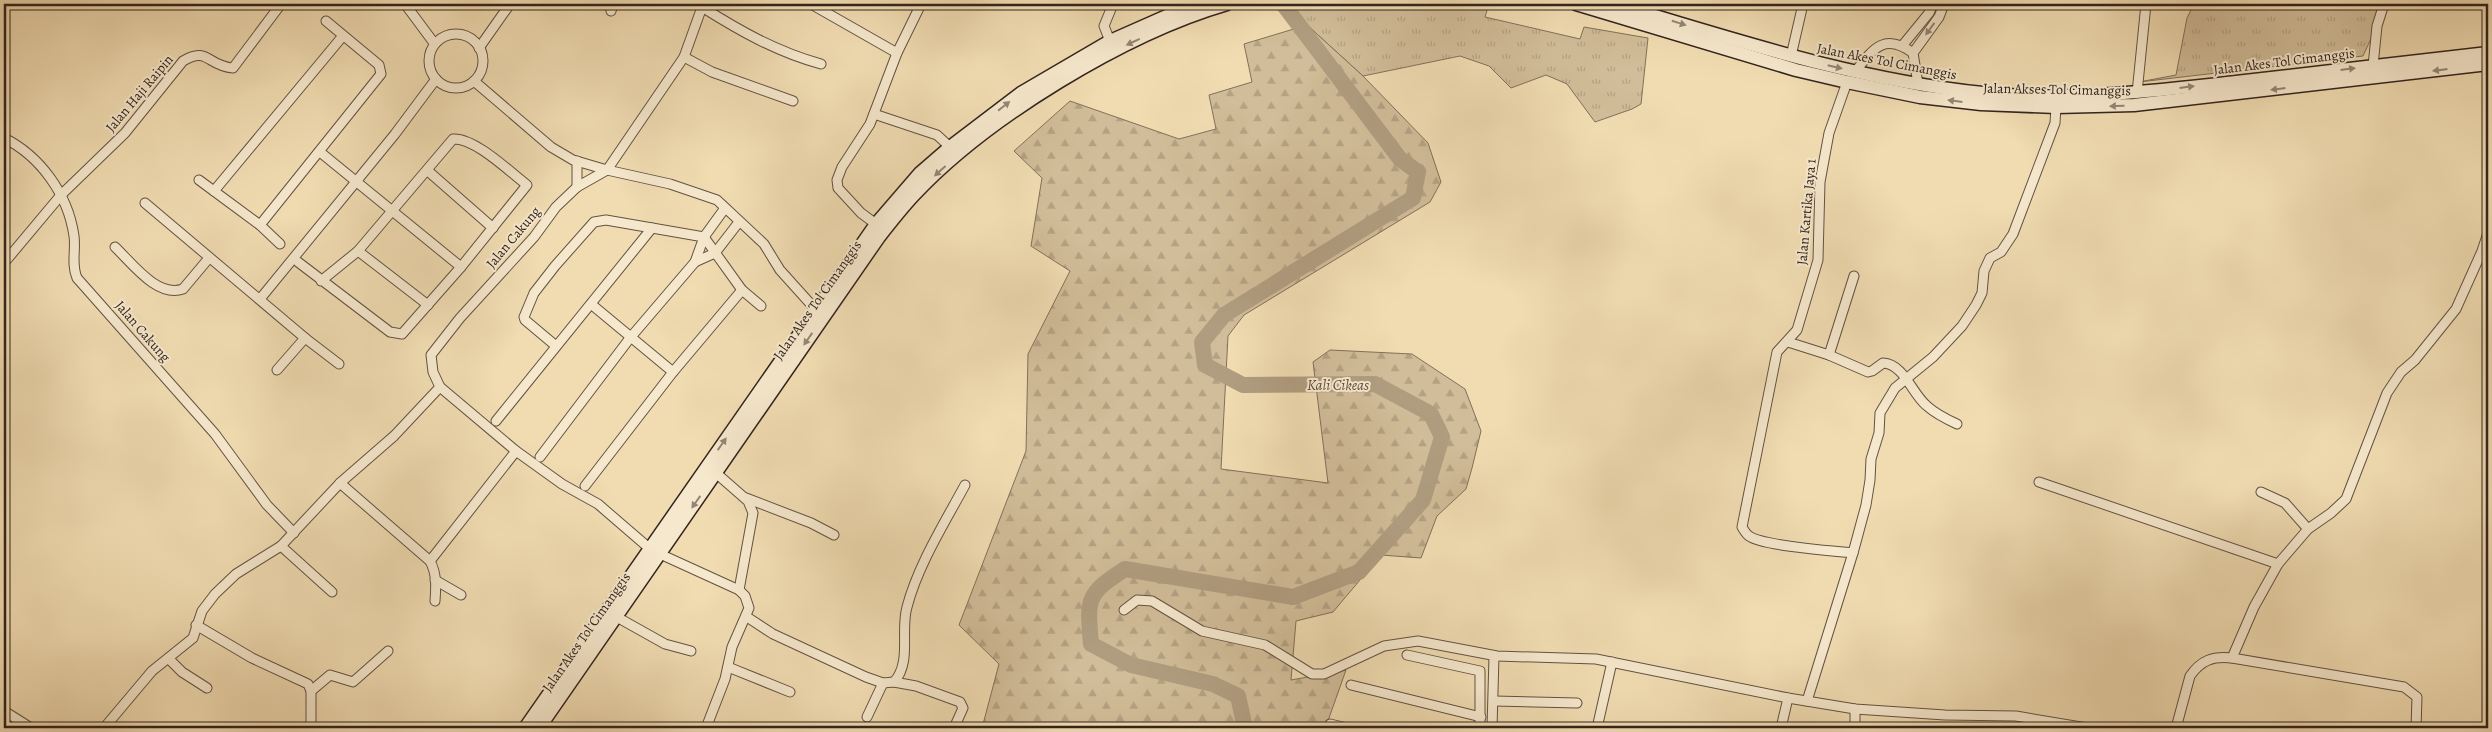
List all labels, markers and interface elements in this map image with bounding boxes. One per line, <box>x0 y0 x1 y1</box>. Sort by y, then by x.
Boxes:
one-way arrow <box>1671 19 1686 27</box>
one-way arrow <box>1925 22 1935 36</box>
one-way arrow <box>1125 38 1140 46</box>
street label: Jalan Akes Tol Cimanggis <box>1815 39 1958 84</box>
street label: Jalan Akes Tol Cimanggis <box>2212 43 2356 80</box>
street label: Jalan Haji Raipin <box>101 50 178 136</box>
one-way arrow <box>1827 63 1842 71</box>
one-way arrow <box>2341 65 2357 73</box>
one-way arrow <box>2432 66 2448 74</box>
street label: Jalan Akses Tol Cimanggis <box>1983 79 2131 100</box>
one-way arrow <box>2179 83 2195 91</box>
one-way arrow <box>2270 85 2286 93</box>
one-way arrow <box>1946 97 1962 105</box>
one-way arrow <box>997 101 1010 112</box>
one-way arrow <box>2109 102 2125 110</box>
street label: Jalan Kartika Jaya 1 <box>1792 158 1821 266</box>
one-way arrow <box>935 165 947 177</box>
street label: Jalan Cakung <box>482 202 545 272</box>
street label: Jalan Akes Tol Cimanggis <box>769 237 866 364</box>
street label: Jalan Cakung <box>111 297 175 366</box>
one-way arrow <box>803 333 813 346</box>
water label: Kali Cikeas <box>1307 375 1369 395</box>
one-way arrow <box>717 437 727 450</box>
one-way arrow <box>691 495 701 509</box>
street label: Jalan Akes Tol Cimanggis <box>538 569 635 696</box>

